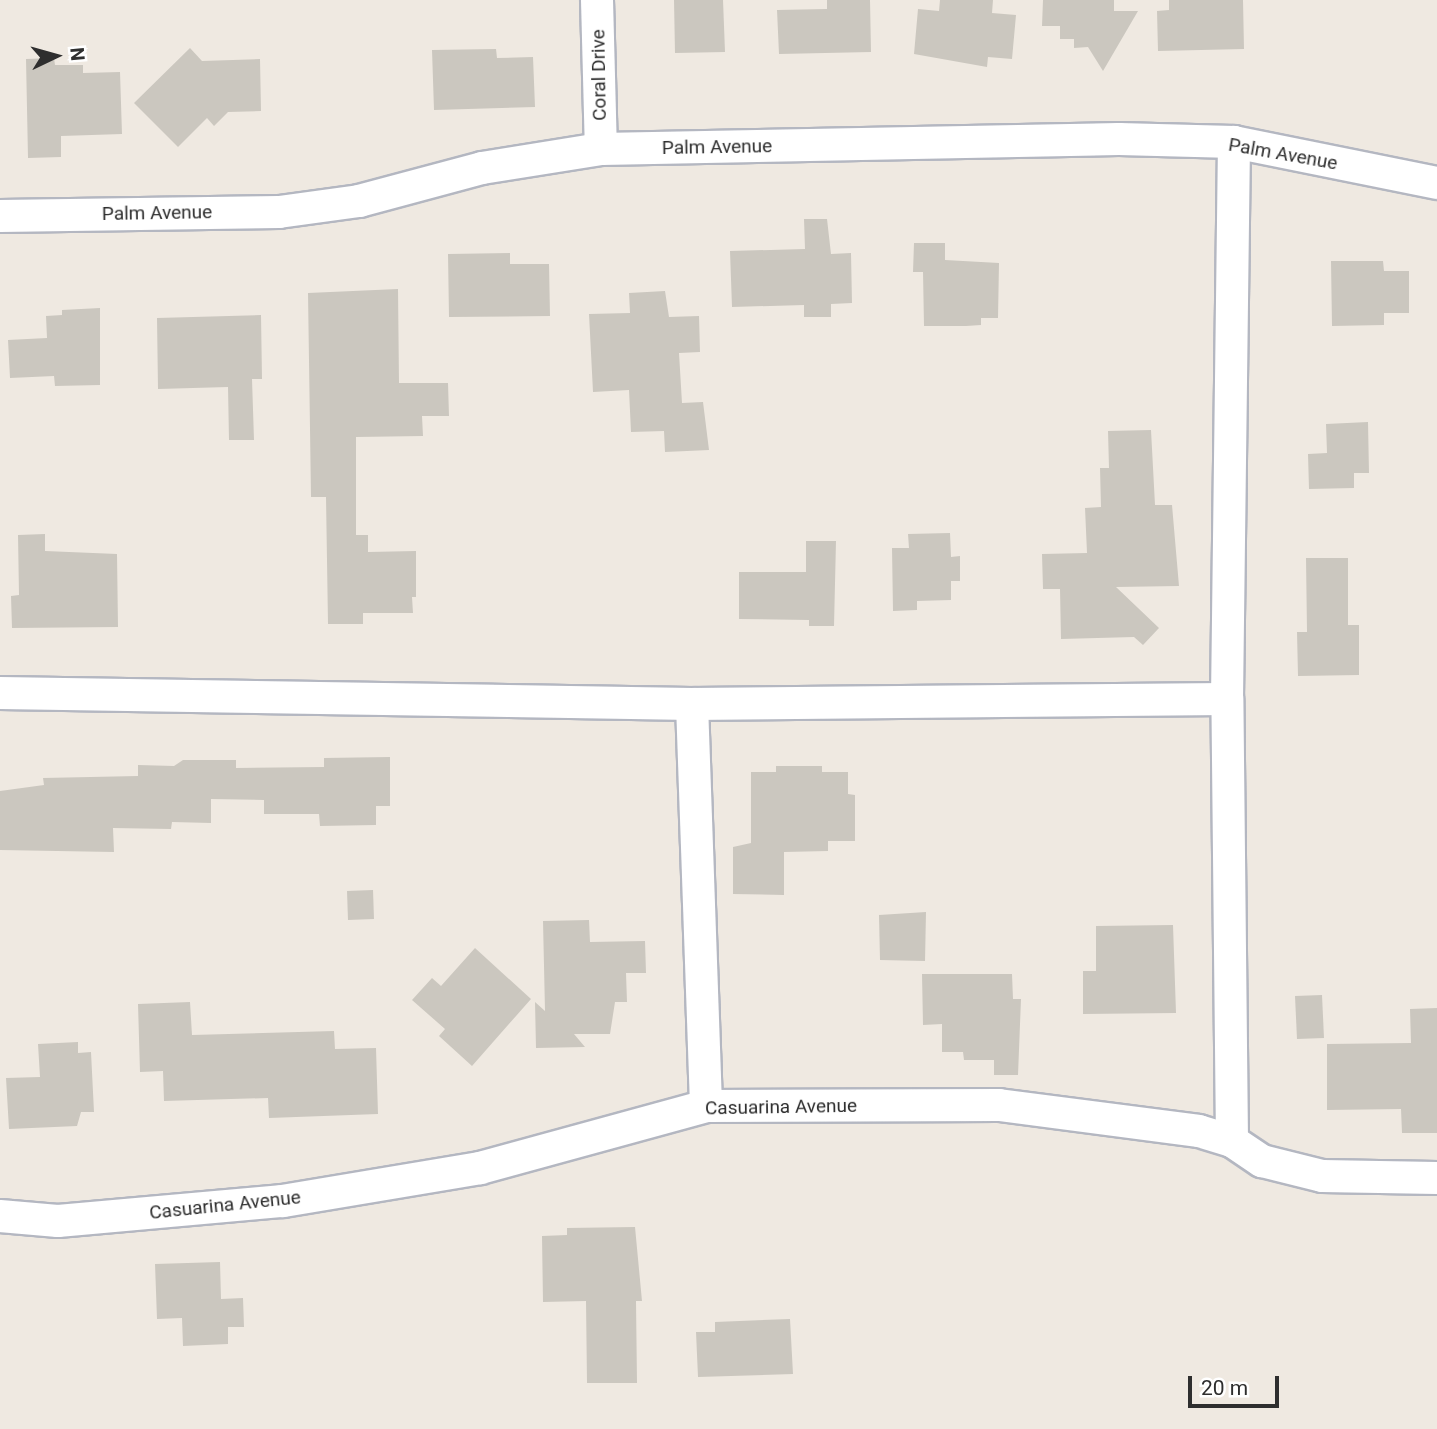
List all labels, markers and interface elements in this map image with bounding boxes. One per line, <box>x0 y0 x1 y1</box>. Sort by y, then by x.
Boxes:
north arrow <box>21 21 91 91</box>
street label: Coral Drive <box>587 29 611 121</box>
text: N <box>65 46 89 62</box>
street label: Palm Avenue <box>1227 133 1339 175</box>
street label: Palm Avenue <box>662 135 772 159</box>
street label: Palm Avenue <box>102 201 212 225</box>
street label: Casuarina Avenue <box>705 1094 857 1120</box>
street label: Casuarina Avenue <box>148 1186 302 1224</box>
scale bar <box>1192 1362 1283 1406</box>
text: 20 m <box>1201 1376 1248 1400</box>

